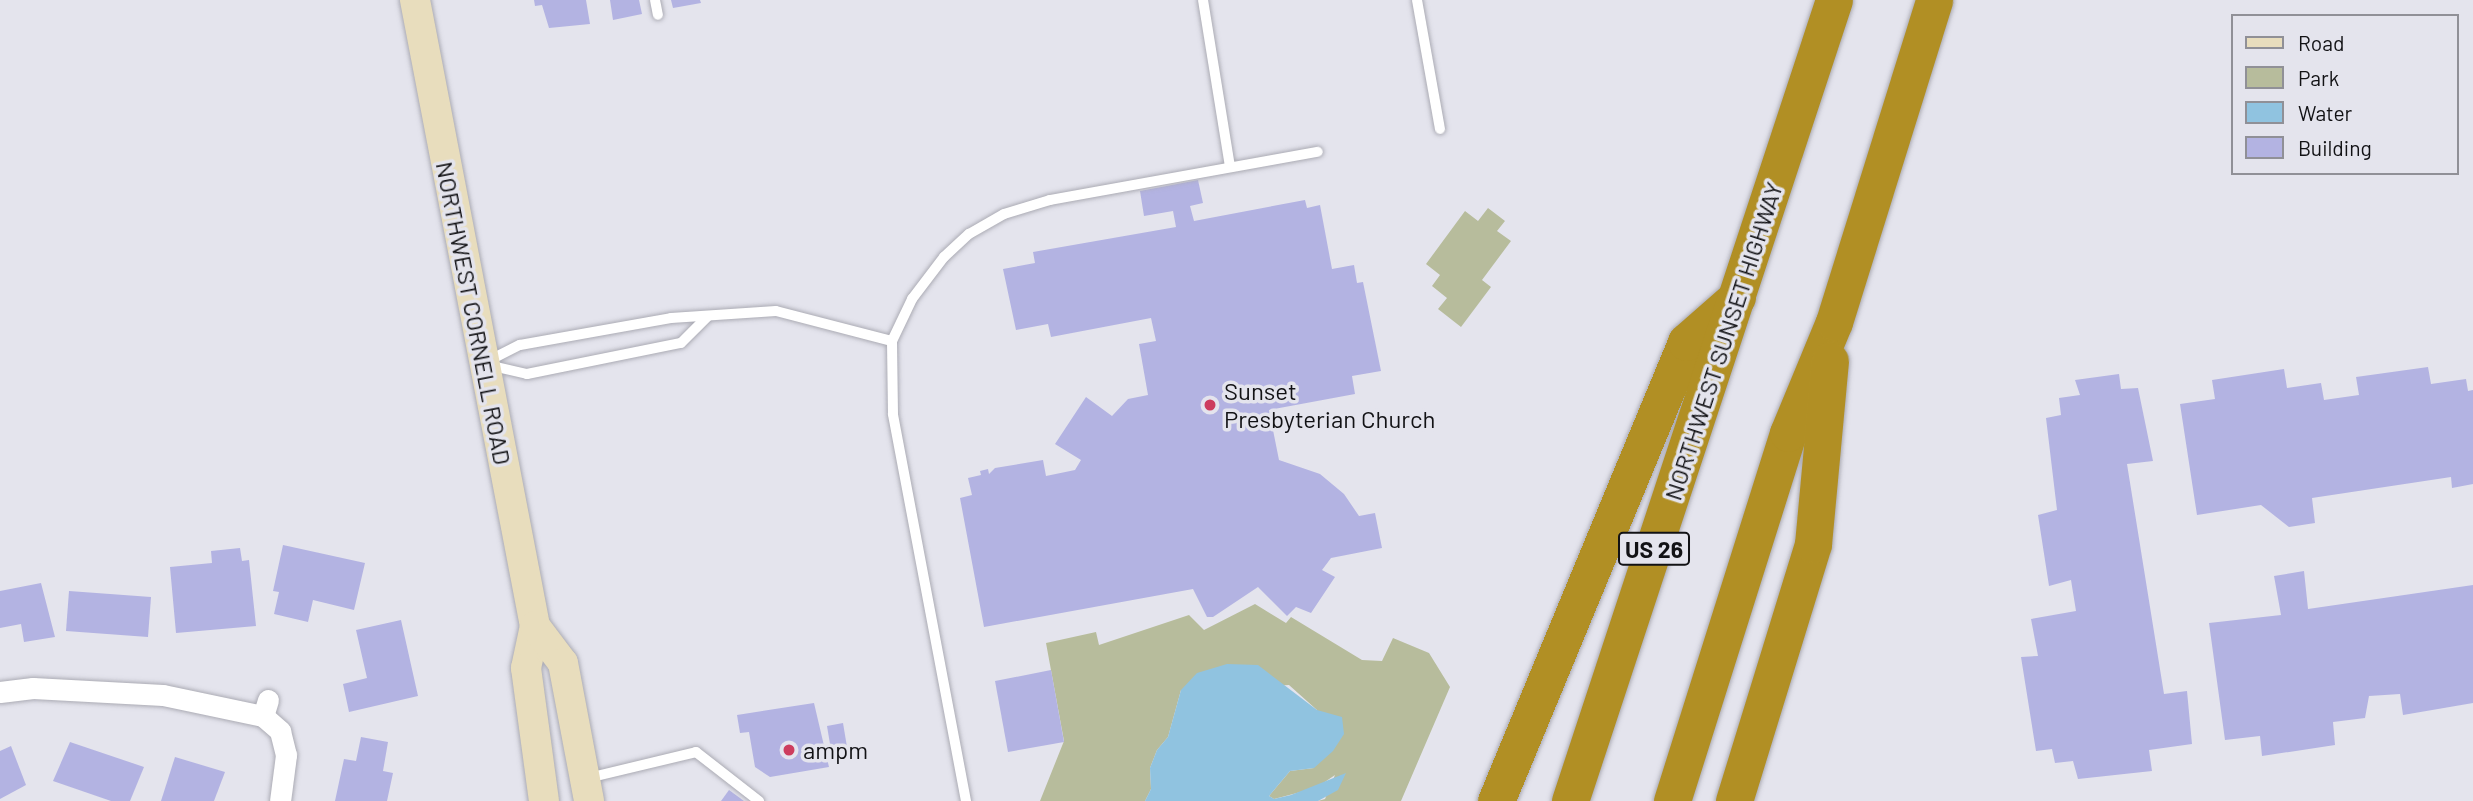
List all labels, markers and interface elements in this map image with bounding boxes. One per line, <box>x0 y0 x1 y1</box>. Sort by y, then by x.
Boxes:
legend <box>2232 14 2459 175</box>
text: Road <box>2298 30 2344 55</box>
text: Park <box>2298 65 2339 90</box>
text: Water <box>2298 100 2352 125</box>
text: Building <box>2298 135 2372 160</box>
street label: NORTHWEST CORNELL ROAD <box>430 159 518 467</box>
street label: NORTHWEST SUNSET HIGHWAY <box>1658 178 1788 504</box>
place label: Sunset Presbyterian Church <box>1224 377 1435 433</box>
marker: Sunset Presbyterian Church <box>1202 397 1218 413</box>
road number: US 26 <box>1617 530 1691 568</box>
place label: ampm <box>803 736 868 764</box>
marker: ampm <box>781 742 797 758</box>

